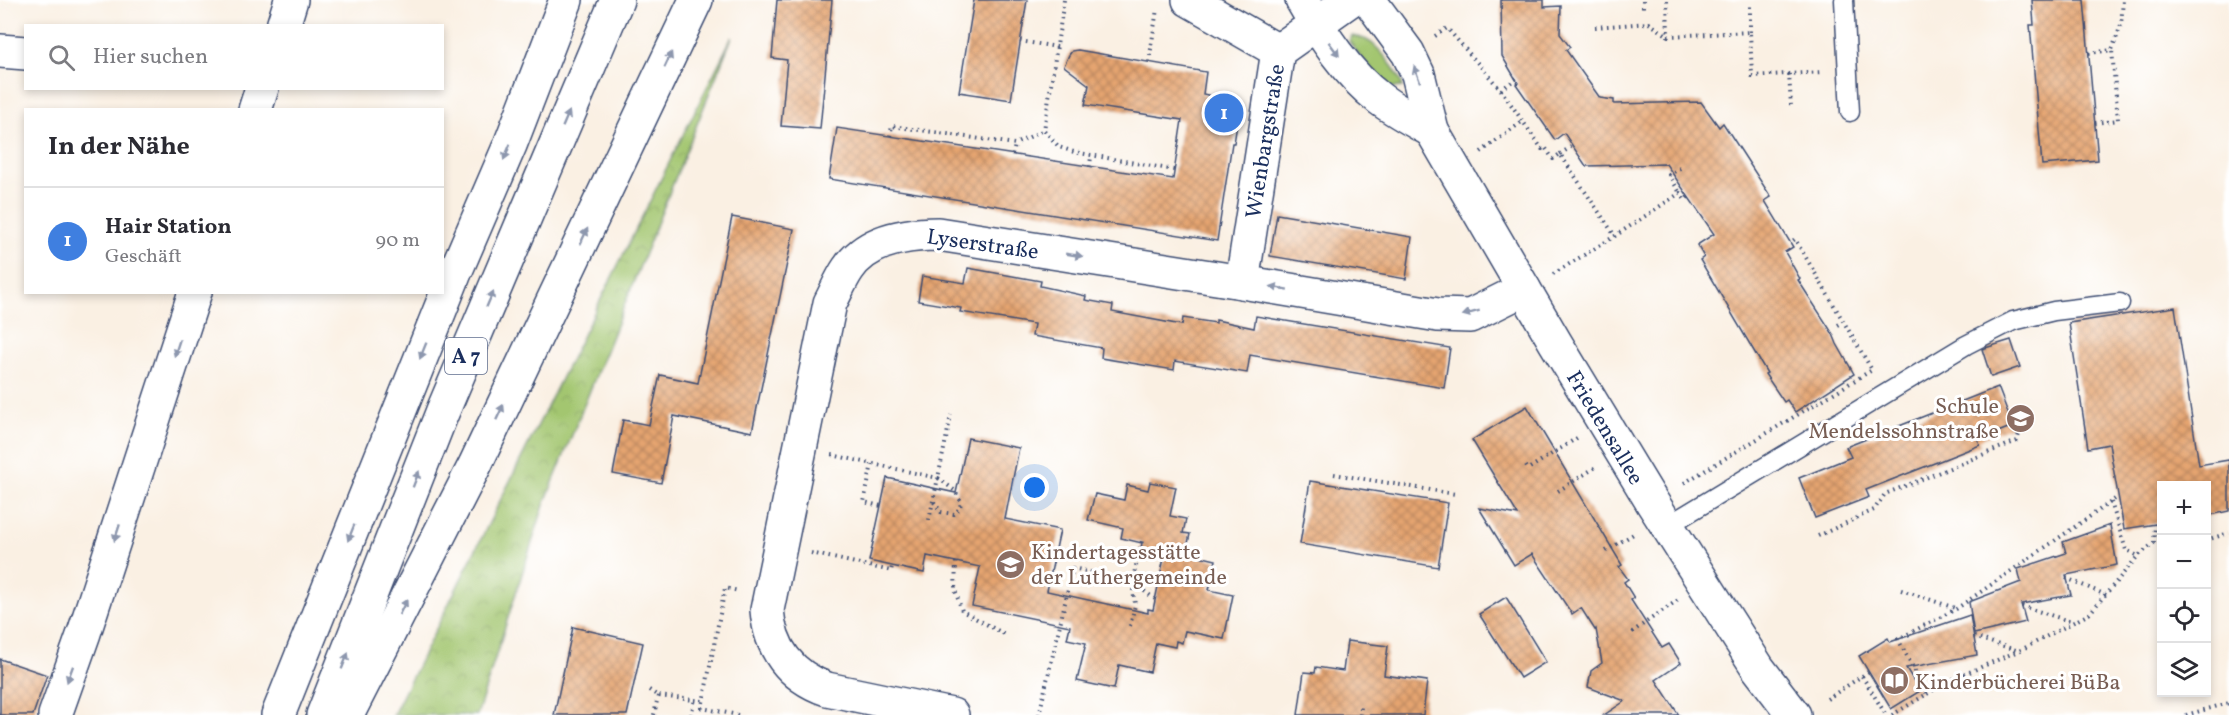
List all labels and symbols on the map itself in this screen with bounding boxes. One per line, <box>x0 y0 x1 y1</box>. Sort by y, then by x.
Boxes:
one-way arrow <box>1328 41 1340 56</box>
one-way arrow <box>663 52 672 69</box>
street label: Wienbargstraße <box>1239 62 1294 221</box>
one-way arrow <box>1412 65 1422 83</box>
pin: 1 <box>1204 90 1244 136</box>
one-way arrow <box>562 110 571 128</box>
one-way arrow <box>502 144 512 162</box>
street label: Lyserstraße <box>925 222 1041 269</box>
one-way arrow <box>579 228 589 245</box>
one-way arrow <box>1064 251 1083 260</box>
one-way arrow <box>1269 283 1288 292</box>
one-way arrow <box>485 289 495 307</box>
one-way arrow <box>1462 309 1480 318</box>
road number: A 7 <box>445 338 487 374</box>
one-way arrow <box>172 339 182 357</box>
one-way arrow <box>418 343 428 361</box>
street label: Friedensallee <box>1558 365 1650 491</box>
place label: Schule Mendelssohnstraße <box>1809 392 1999 448</box>
school or university icon: Schule Mendelssohnstraße <box>2004 402 2036 434</box>
one-way arrow <box>496 404 505 421</box>
one-way arrow <box>412 470 422 488</box>
your location <box>1020 473 1049 502</box>
one-way arrow <box>346 524 356 542</box>
one-way arrow <box>112 525 121 543</box>
place label: Kindertagesstätte der Luthergemeinde <box>1031 538 1227 594</box>
school or university icon: Kindertagesstätte der Luthergemeinde <box>994 548 1026 580</box>
one-way arrow <box>398 598 408 615</box>
one-way arrow <box>340 651 350 669</box>
one-way arrow <box>64 665 74 683</box>
library icon: Kinderbücherei BüBa <box>1878 665 1910 697</box>
place label: Kinderbücherei BüBa <box>1915 668 2120 699</box>

